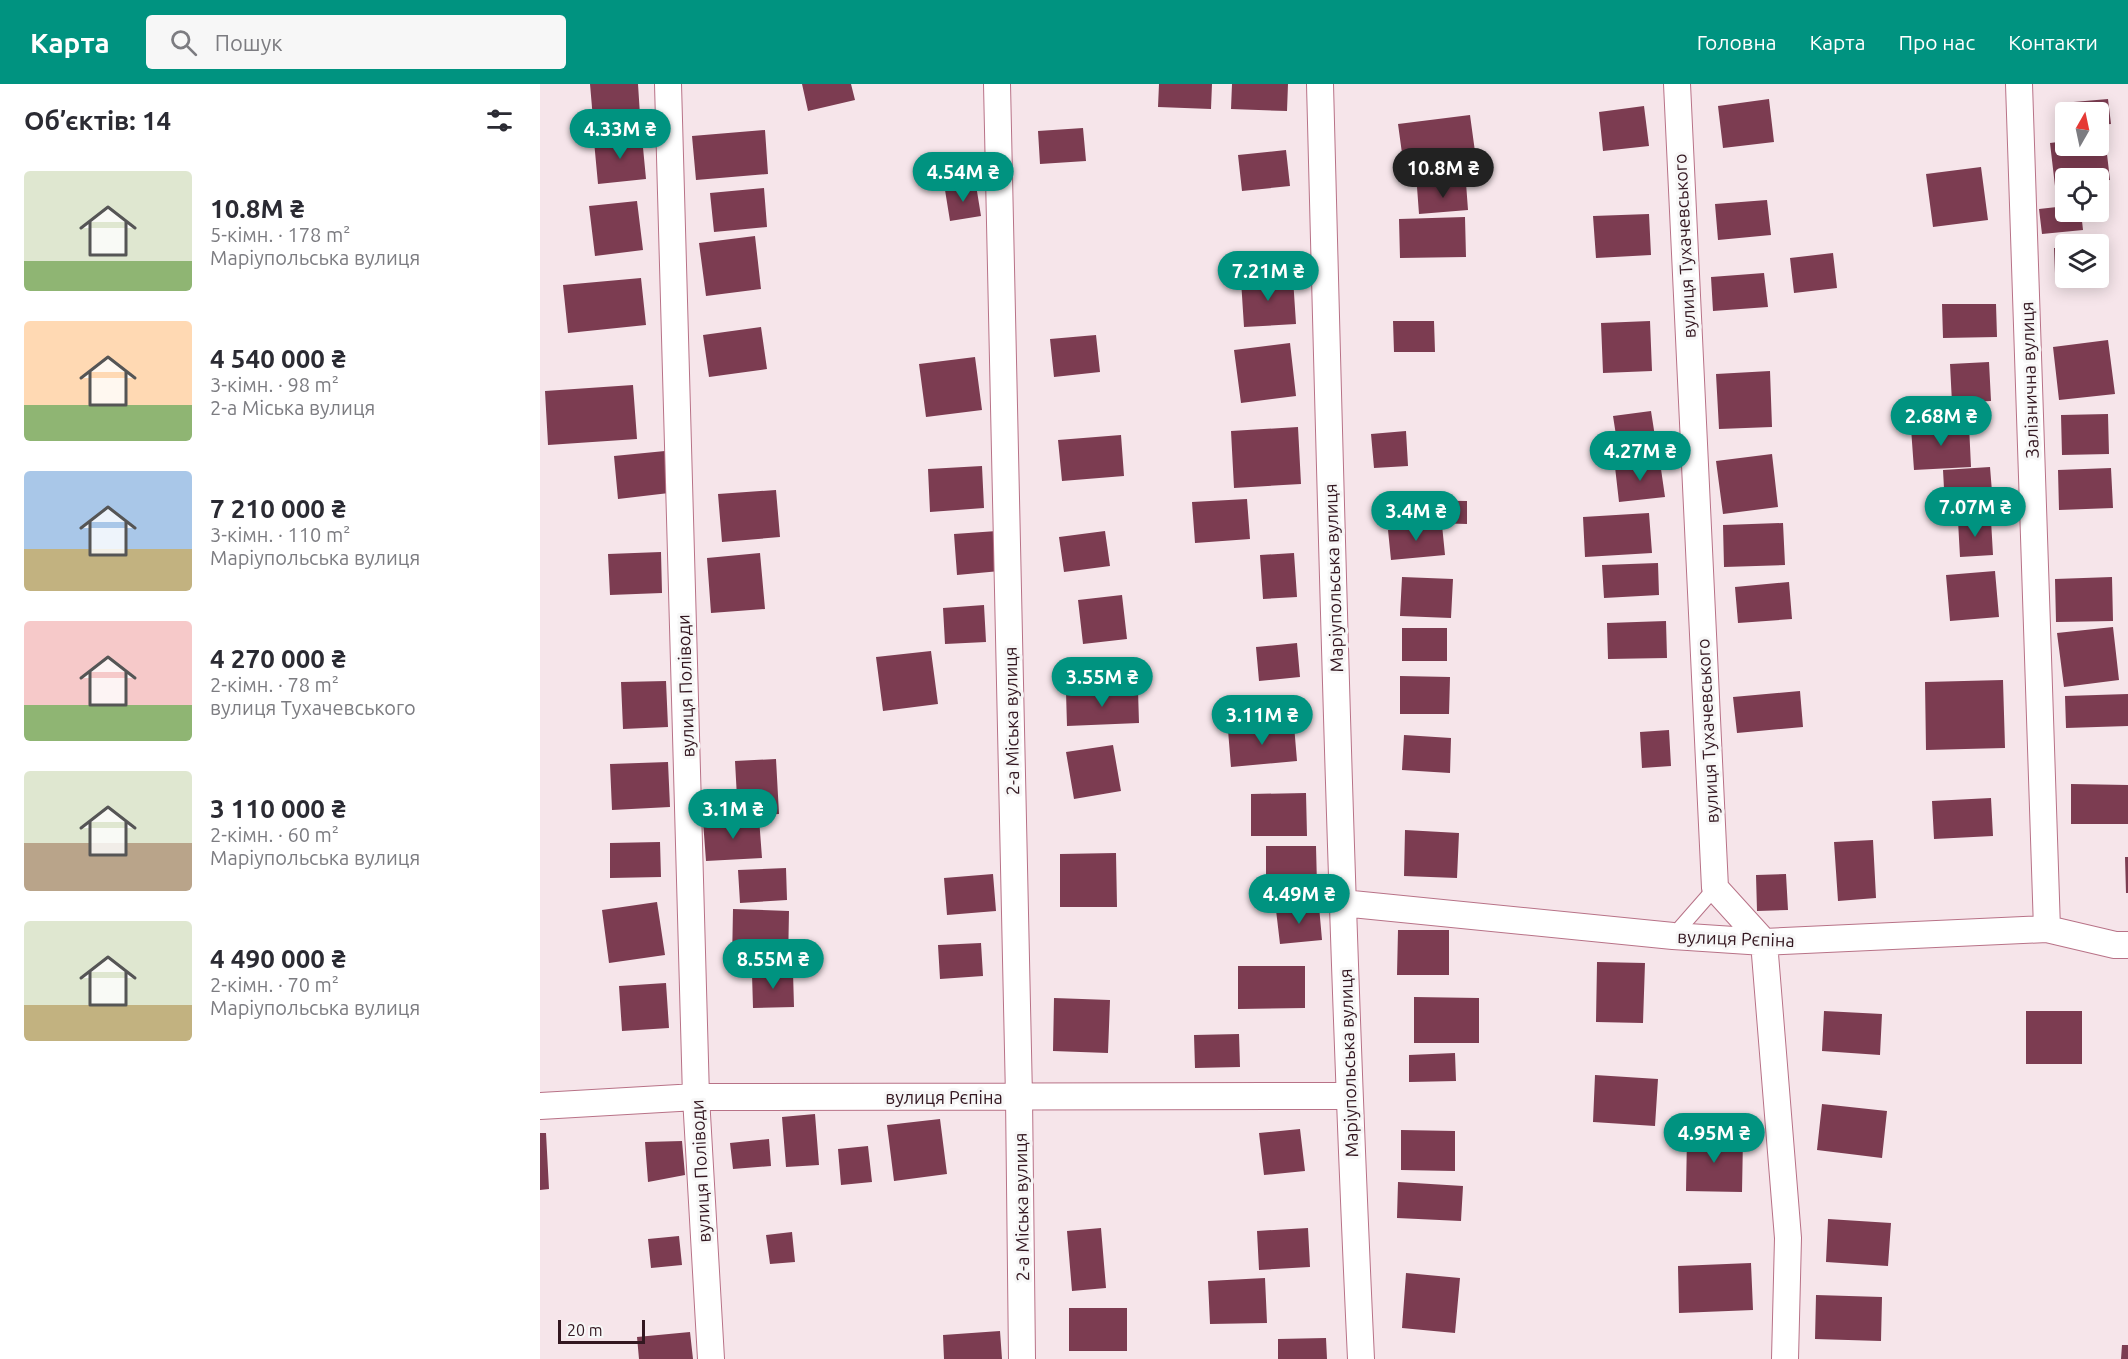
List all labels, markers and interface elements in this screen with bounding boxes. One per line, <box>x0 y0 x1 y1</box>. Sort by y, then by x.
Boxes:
search box <box>146 15 566 69</box>
icon: search <box>167 26 200 59</box>
text: Карта <box>30 27 110 58</box>
text: Пошук <box>215 30 283 55</box>
text: Головна <box>1697 30 1777 54</box>
text: Карта <box>1810 30 1865 54</box>
text: Про нас <box>1898 30 1975 54</box>
text: Контакти <box>2008 30 2098 54</box>
north arrow <box>2055 102 2109 156</box>
map controls <box>2055 102 2109 288</box>
icon: filters <box>483 104 516 137</box>
text: Об’єктів: 14 <box>24 106 171 135</box>
pin: 4.33M ₴ <box>565 109 675 160</box>
text: 4.33M ₴ <box>584 117 656 140</box>
pin: 10.8M ₴ <box>1388 148 1498 199</box>
pin: 4.54M ₴ <box>908 152 1018 203</box>
street label: вулиця Тухачевського <box>1669 153 1699 339</box>
text: 10.8M ₴ <box>1407 156 1479 179</box>
text: 4.54M ₴ <box>927 160 999 183</box>
button: locate <box>2055 168 2109 222</box>
text: 10.8M ₴ <box>210 194 304 223</box>
icon: home <box>72 195 144 267</box>
text: 5-кімн. · 178 m² <box>210 223 350 246</box>
button: layers <box>2055 234 2109 288</box>
text: Маріупольська вулиця <box>210 246 420 269</box>
pin: 7.21M ₴ <box>1213 251 1323 302</box>
text: 7.21M ₴ <box>1232 259 1304 282</box>
street label: Залізнична вулиця <box>2016 301 2042 459</box>
text: 4 540 000 ₴ <box>210 344 346 373</box>
icon: home <box>72 345 144 417</box>
text: 3-кімн. · 98 m² <box>210 373 339 396</box>
text: 2-а Міська вулиця <box>210 396 375 419</box>
pin: 2.68M ₴ <box>1886 396 1996 447</box>
text: 2.68M ₴ <box>1905 404 1977 427</box>
pin: 4.27M ₴ <box>1585 431 1695 482</box>
text: 4.27M ₴ <box>1604 439 1676 462</box>
street label: Маріупольська вулиця <box>1320 483 1346 673</box>
pin: 7.07M ₴ <box>1920 487 2030 538</box>
pin: 3.4M ₴ <box>1367 491 1465 542</box>
text: 7 210 000 ₴ <box>210 494 346 523</box>
icon: home <box>72 495 144 567</box>
text: 7.07M ₴ <box>1939 495 2011 518</box>
text: 3.4M ₴ <box>1385 499 1447 522</box>
text: 3-кімн. · 110 m² <box>210 523 350 546</box>
text: Маріупольська вулиця <box>210 546 420 569</box>
street label: вулиця Поліводи <box>673 614 697 758</box>
street label: вулиця Тухачевського <box>1692 638 1722 824</box>
text: 4 270 000 ₴ <box>210 644 346 673</box>
icon: home <box>72 645 144 717</box>
street label: 2-а Міська вулиця <box>1000 646 1022 796</box>
pin: 3.55M ₴ <box>1047 657 1157 708</box>
text: 3.55M ₴ <box>1066 665 1138 688</box>
text: 2-кімн. · 78 m² <box>210 673 339 696</box>
pin: 3.11M ₴ <box>1207 695 1317 746</box>
text: вулиця Тухачевського <box>210 696 416 719</box>
text: 3.11M ₴ <box>1226 703 1298 726</box>
pin: 3.1M ₴ <box>684 789 782 840</box>
text: 3 110 000 ₴ <box>210 794 346 823</box>
icon: home <box>72 795 144 867</box>
text: 3.1M ₴ <box>702 797 764 820</box>
text: 2-кімн. · 60 m² <box>210 823 339 846</box>
text: Маріупольська вулиця <box>210 846 420 869</box>
pin: 4.49M ₴ <box>1244 874 1354 925</box>
text: 4.49M ₴ <box>1263 882 1335 905</box>
street label: вулиця Рєпіна <box>1677 926 1795 950</box>
pin: 8.55M ₴ <box>718 939 828 990</box>
text: 4 490 000 ₴ <box>210 944 346 973</box>
icon: home <box>72 945 144 1017</box>
text: 8.55M ₴ <box>737 947 809 970</box>
street label: Маріупольська вулиця <box>1335 968 1361 1158</box>
text: 2-кімн. · 70 m² <box>210 973 339 996</box>
text: Маріупольська вулиця <box>210 996 420 1019</box>
street label: вулиця Рєпіна <box>885 1087 1003 1107</box>
street label: вулиця Поліводи <box>686 1099 714 1243</box>
pin: 4.95M ₴ <box>1659 1113 1769 1164</box>
text: 4.95M ₴ <box>1678 1121 1750 1144</box>
street label: 2-а Міська вулиця <box>1010 1132 1032 1282</box>
scale bar <box>558 1317 645 1344</box>
text: 20 m <box>567 1321 603 1339</box>

